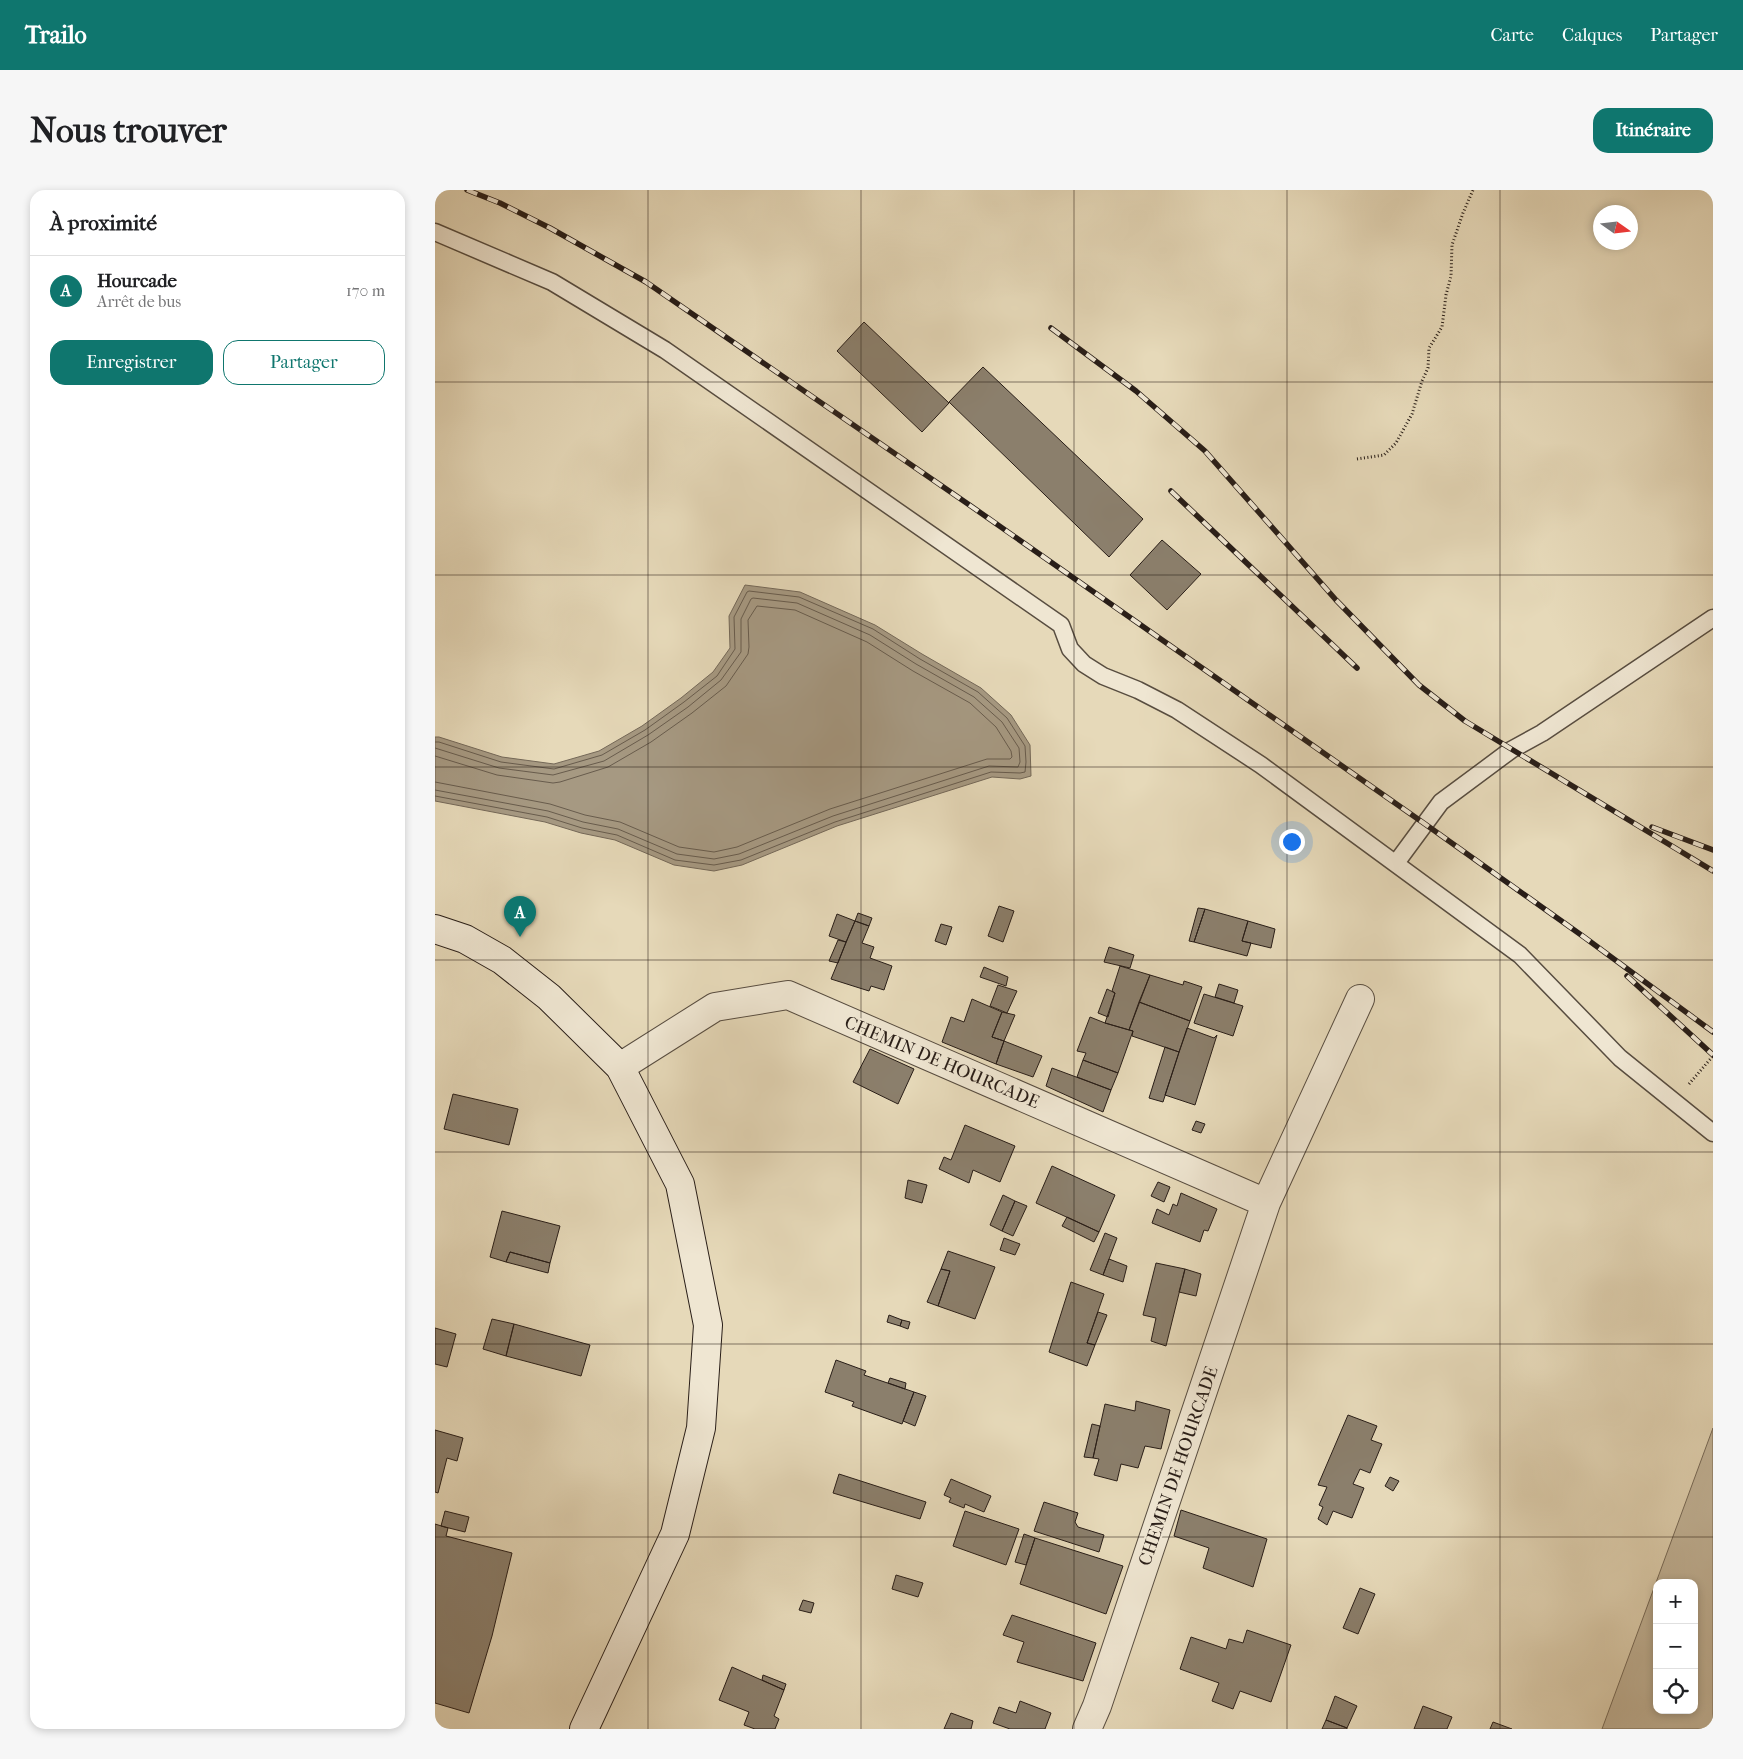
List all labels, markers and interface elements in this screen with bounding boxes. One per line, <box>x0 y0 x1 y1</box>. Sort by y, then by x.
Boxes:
text: Trailo <box>25 21 87 49</box>
text: Carte <box>1491 25 1534 46</box>
text: Calques <box>1562 25 1622 46</box>
text: Partager <box>1650 25 1718 46</box>
button: Itinéraire <box>1593 108 1713 153</box>
text: Nous trouver <box>30 110 227 151</box>
north arrow <box>1593 205 1638 250</box>
text: À proximité <box>50 211 157 235</box>
text: Hourcade <box>97 270 177 292</box>
text: A <box>61 281 71 300</box>
text: 170 m <box>346 281 385 300</box>
text: Arrêt de bus <box>97 292 181 311</box>
button: Enregistrer <box>50 340 213 385</box>
button: Partager <box>223 340 385 385</box>
your location <box>1279 829 1305 855</box>
pin: A <box>504 896 536 937</box>
street label: CHEMIN DE HOURCADE <box>841 1012 1042 1113</box>
street label: CHEMIN DE HOURCADE <box>1134 1364 1223 1569</box>
map controls <box>1653 1579 1698 1714</box>
button: + <box>1653 1579 1698 1624</box>
button: − <box>1653 1624 1698 1669</box>
button: locate <box>1653 1669 1698 1714</box>

